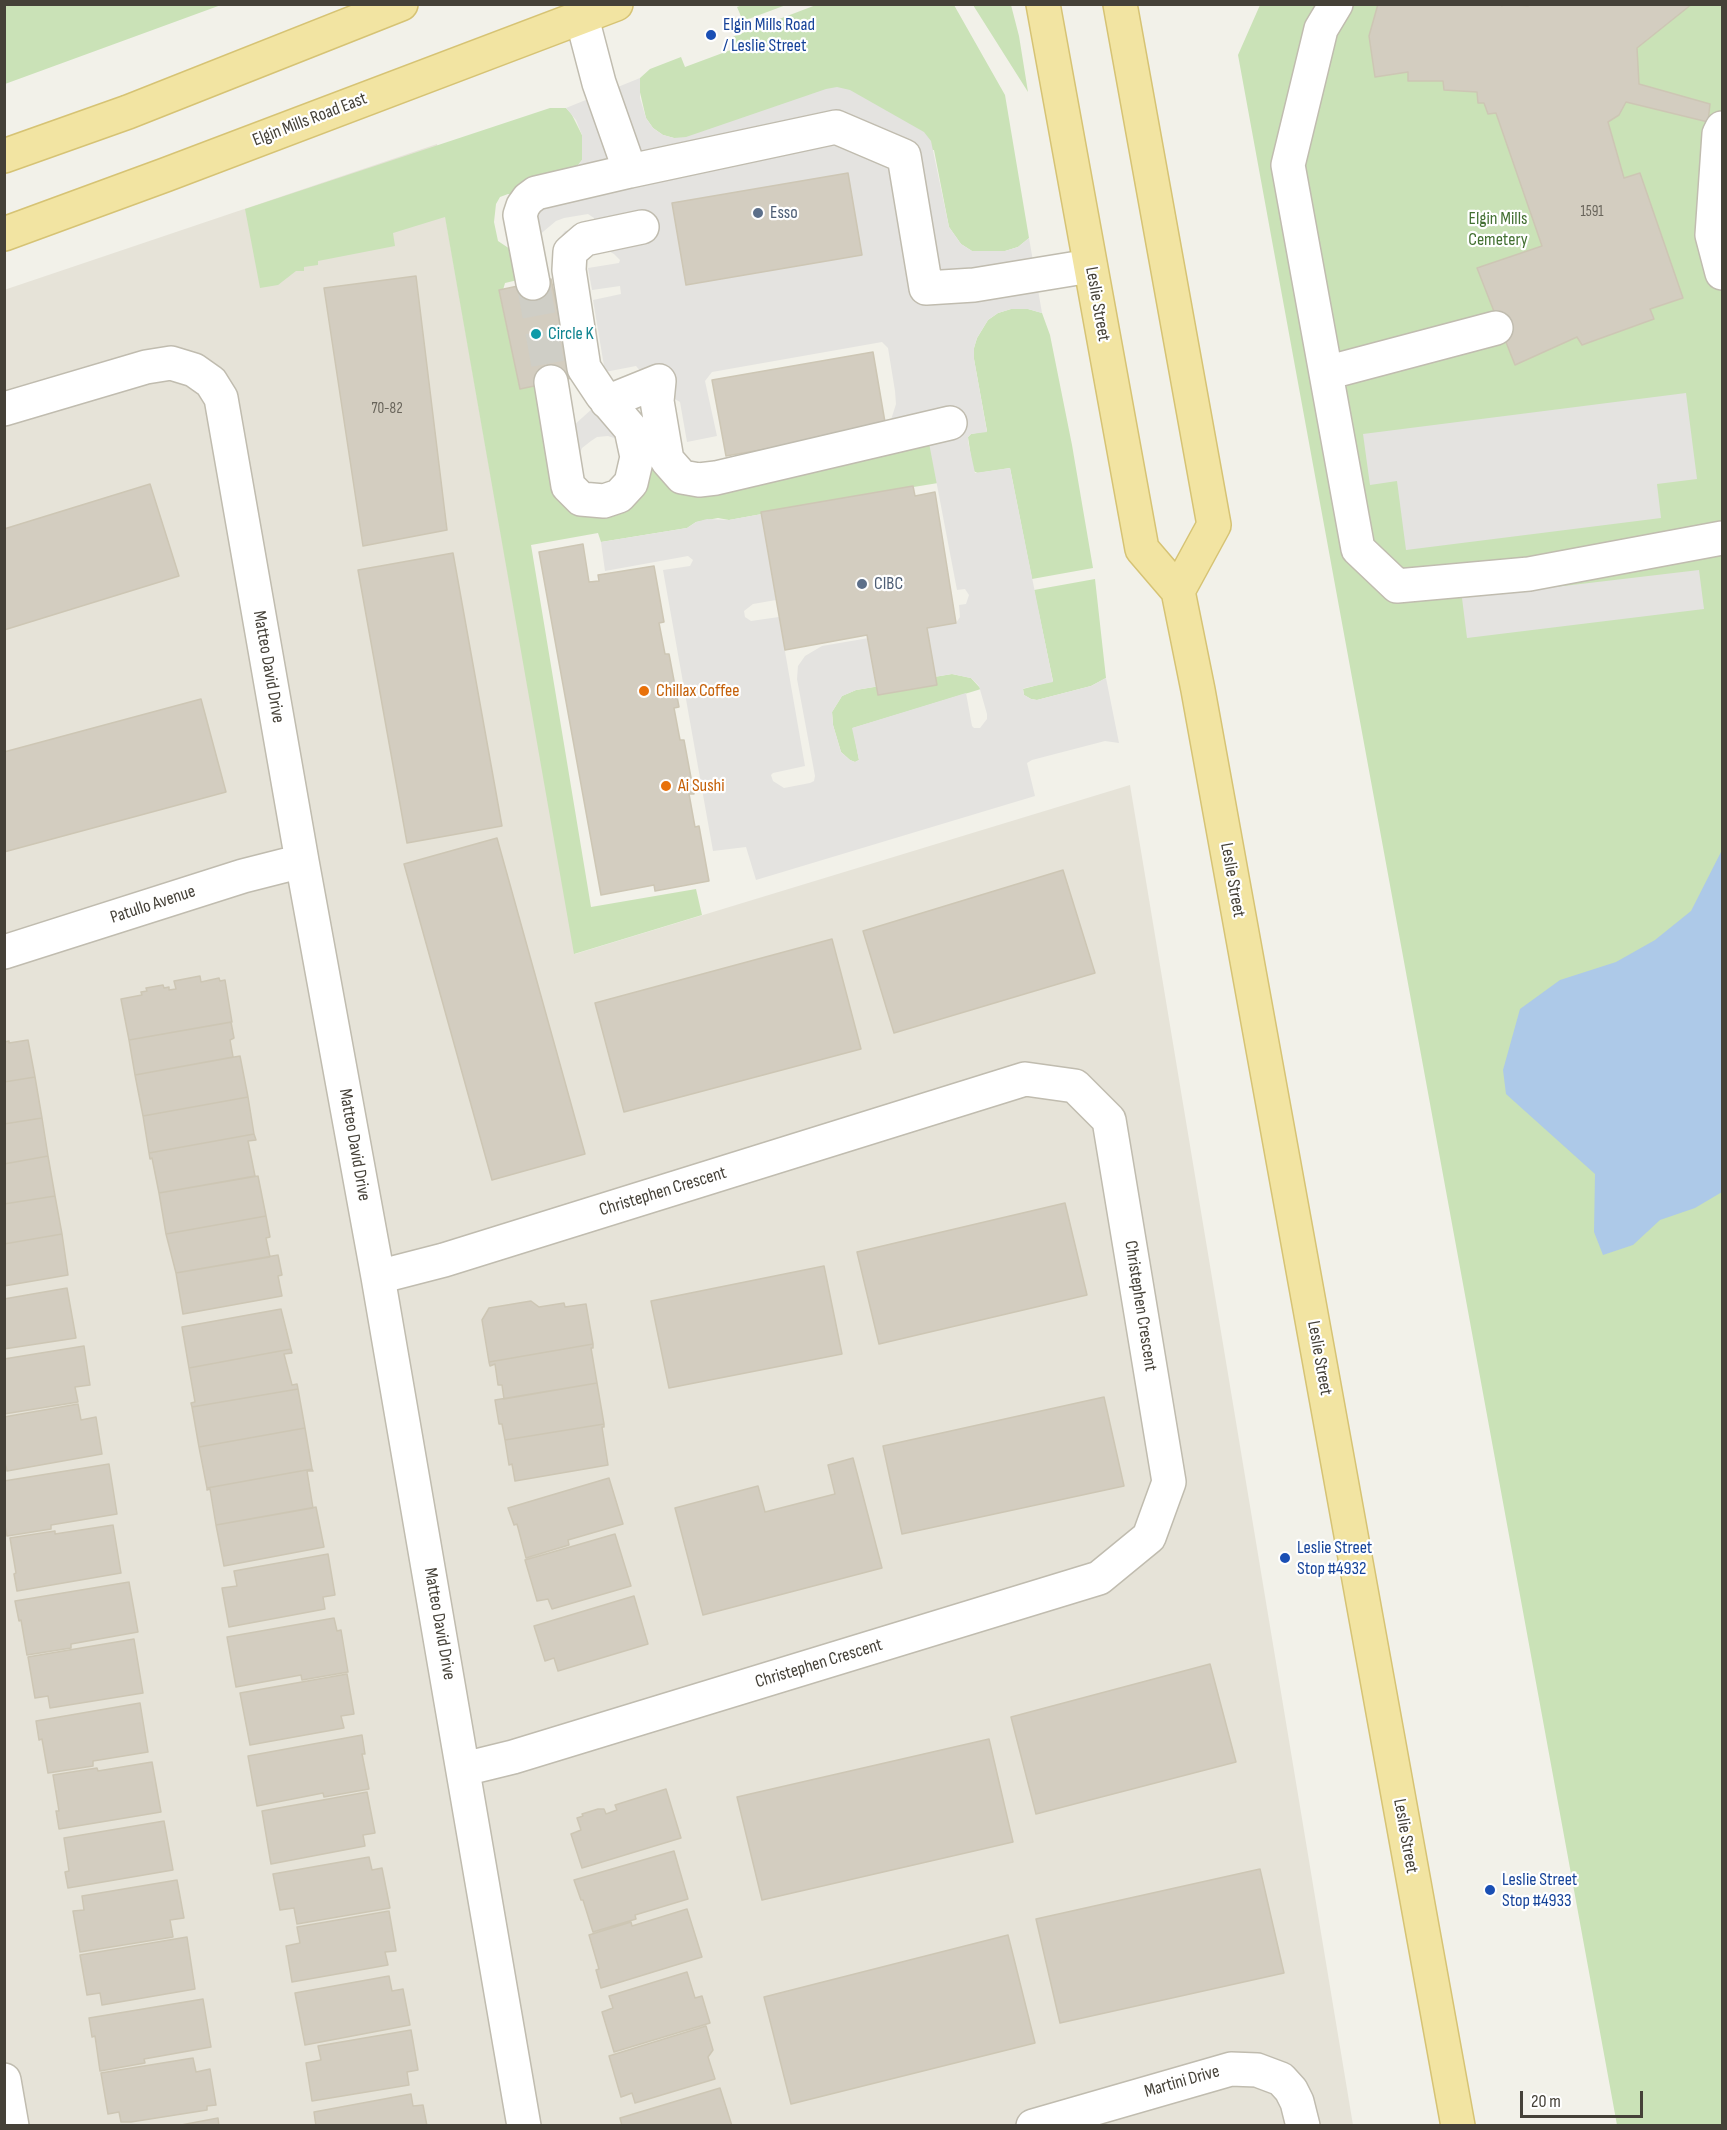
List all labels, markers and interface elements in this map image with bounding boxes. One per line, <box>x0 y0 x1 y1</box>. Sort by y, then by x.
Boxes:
place label: Elgin Mills Road / Leslie Street <box>723 14 815 57</box>
marker: Elgin Mills Road / Leslie Street <box>704 28 718 42</box>
street label: Elgin Mills Road East <box>250 88 370 152</box>
place label: Esso <box>770 202 798 224</box>
house number: 1591 <box>1580 203 1604 221</box>
marker: Esso <box>751 206 765 220</box>
park label: Elgin Mills Cemetery <box>1468 208 1528 250</box>
street label: Leslie Street <box>1080 265 1114 343</box>
place label: Circle K <box>548 323 594 345</box>
marker: Circle K <box>529 327 543 341</box>
house number: 70-82 <box>371 400 403 418</box>
place label: CIBC <box>874 573 903 595</box>
marker: CIBC <box>855 577 869 591</box>
street label: Matteo David Drive <box>247 609 289 725</box>
place label: Chillax Coffee <box>656 680 739 702</box>
marker: Chillax Coffee <box>637 684 651 698</box>
place label: Ai Sushi <box>678 775 725 797</box>
marker: Ai Sushi <box>659 779 673 793</box>
street label: Leslie Street <box>1215 841 1249 919</box>
street label: Patullo Avenue <box>108 881 198 929</box>
street label: Matteo David Drive <box>333 1087 375 1203</box>
street label: Christephen Crescent <box>597 1162 729 1222</box>
street label: Christephen Crescent <box>1119 1239 1161 1373</box>
street label: Leslie Street <box>1302 1319 1336 1397</box>
place label: Leslie Street Stop #4932 <box>1297 1537 1372 1580</box>
marker: Leslie Street Stop #4932 <box>1278 1551 1292 1565</box>
street label: Matteo David Drive <box>418 1566 460 1682</box>
street label: Christephen Crescent <box>753 1634 885 1694</box>
street label: Leslie Street <box>1388 1797 1422 1875</box>
place label: Leslie Street Stop #4933 <box>1502 1869 1577 1912</box>
marker: Leslie Street Stop #4933 <box>1483 1883 1497 1897</box>
street label: Martini Drive <box>1142 2061 1222 2103</box>
scale bar <box>1523 2079 1646 2117</box>
text: 20 m <box>1531 2091 1561 2112</box>

